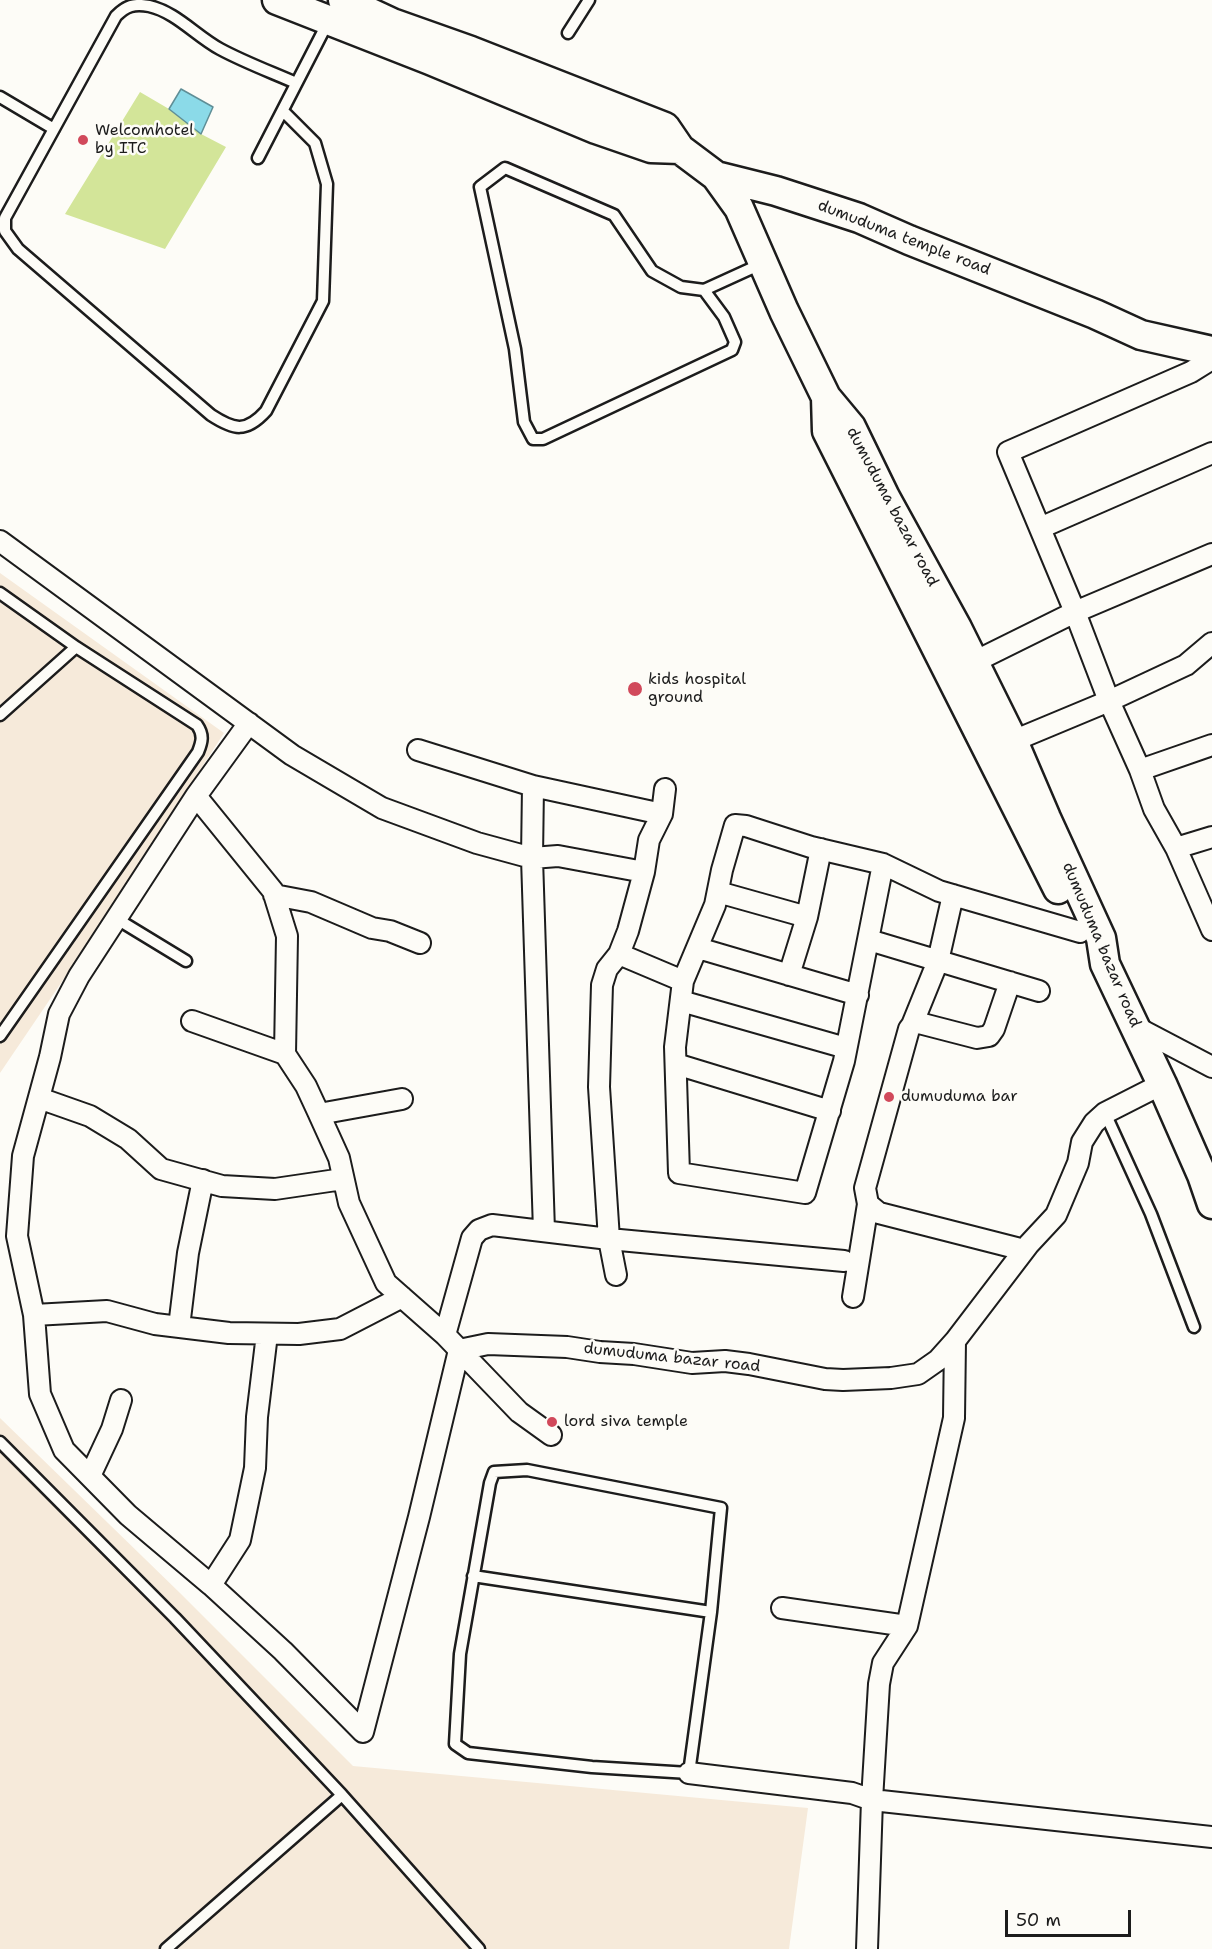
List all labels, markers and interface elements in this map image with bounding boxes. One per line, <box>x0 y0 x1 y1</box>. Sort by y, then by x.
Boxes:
place label: Welcomhotel by ITC <box>95 121 194 159</box>
marker: Welcomhotel by ITC <box>76 133 90 147</box>
street label: dumuduma temple road <box>815 196 993 280</box>
street label: dumuduma bazar road <box>842 424 942 590</box>
place label: kids hospital ground <box>648 670 746 708</box>
marker: kids hospital ground <box>626 680 644 698</box>
street label: dumuduma bazar road <box>1057 860 1145 1030</box>
place label: dumuduma bar <box>901 1087 1018 1107</box>
marker: dumuduma bar <box>882 1090 896 1104</box>
street label: dumuduma bazar road <box>583 1339 761 1377</box>
place label: lord siva temple <box>564 1412 688 1432</box>
marker: lord siva temple <box>545 1415 559 1429</box>
scale bar <box>1008 1898 1134 1936</box>
text: 50 m <box>1016 1908 1061 1932</box>

